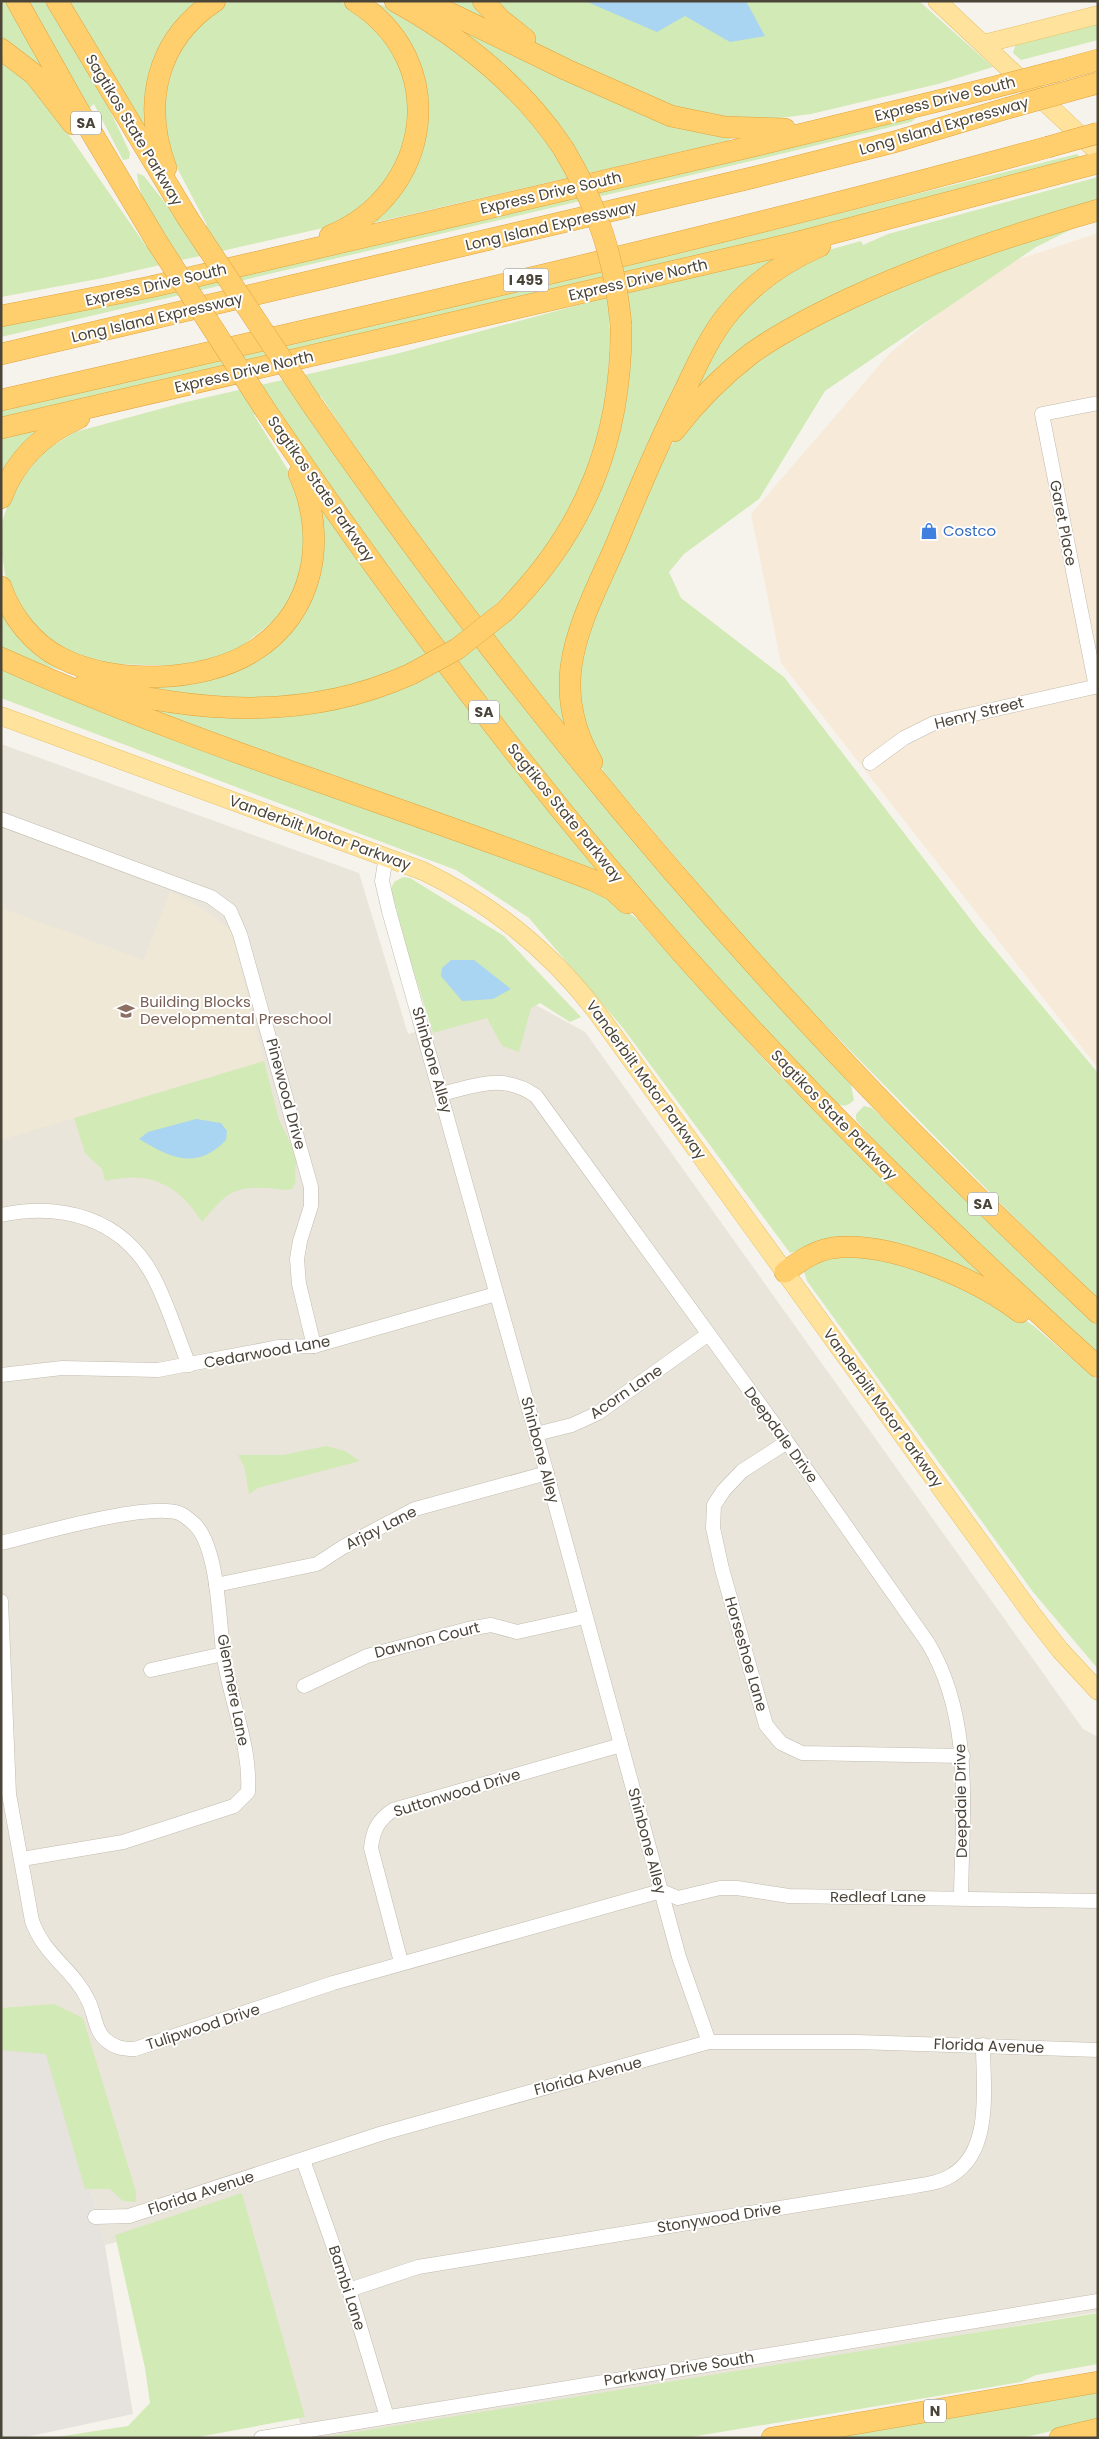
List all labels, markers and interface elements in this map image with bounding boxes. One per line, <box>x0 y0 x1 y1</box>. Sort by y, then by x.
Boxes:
street label: Sagtikos State Parkway <box>81 50 188 210</box>
street label: Express Drive South <box>872 71 1017 126</box>
street label: Long Island Expressway <box>857 91 1032 160</box>
road number: SA <box>71 112 101 134</box>
street label: Express Drive South <box>478 166 624 219</box>
street label: Long Island Expressway <box>463 195 639 255</box>
street label: Express Drive North <box>566 253 709 306</box>
street label: Express Drive South <box>83 258 229 311</box>
road number: I 495 <box>504 268 548 292</box>
street label: Long Island Expressway <box>69 287 245 347</box>
street label: Express Drive North <box>172 345 315 398</box>
street label: Sagtikos State Parkway <box>263 412 380 566</box>
street label: Garet Place <box>1045 478 1082 568</box>
place label: Costco <box>943 520 996 541</box>
shop icon: Costco <box>919 521 939 541</box>
street label: Henry Street <box>932 691 1026 734</box>
road number: SA <box>469 700 499 724</box>
street label: Sagtikos State Parkway <box>503 739 629 887</box>
street label: Vanderbilt Motor Parkway <box>226 790 415 875</box>
place label: Building Blocks Developmental Preschool <box>140 991 332 1029</box>
street label: Vanderbilt Motor Parkway <box>581 996 712 1164</box>
school or university icon: Building Blocks Developmental Preschool <box>116 1001 136 1021</box>
street label: Shinbone Alley <box>407 1004 458 1116</box>
street label: Pinewood Drive <box>262 1036 311 1152</box>
street label: Sagtikos State Parkway <box>767 1045 903 1185</box>
road number: SA <box>968 1192 998 1216</box>
street label: Vanderbilt Motor Parkway <box>818 1324 949 1492</box>
street label: Cedarwood Lane <box>202 1330 332 1373</box>
street label: Acorn Lane <box>585 1360 666 1424</box>
street label: Deepdale Drive <box>739 1382 823 1487</box>
street label: Shinbone Alley <box>516 1394 565 1506</box>
street label: Arjay Lane <box>341 1501 420 1555</box>
street label: Horseshoe Lane <box>720 1594 773 1714</box>
street label: Dawnon Court <box>372 1616 482 1663</box>
street label: Glenmere Lane <box>212 1632 255 1748</box>
street label: Deepdale Drive <box>949 1744 972 1858</box>
street label: Suttonwood Drive <box>391 1763 523 1822</box>
street label: Shinbone Alley <box>623 1785 672 1897</box>
street label: Redleaf Lane <box>830 1886 926 1907</box>
street label: Tulipwood Drive <box>143 1998 262 2055</box>
street label: Florida Avenue <box>933 2033 1045 2058</box>
street label: Florida Avenue <box>532 2051 644 2100</box>
street label: Florida Avenue <box>145 2165 257 2220</box>
street label: Stonywood Drive <box>655 2197 782 2238</box>
street label: Bambi Lane <box>324 2243 371 2333</box>
street label: Parkway Drive South <box>602 2346 755 2391</box>
road number: N <box>924 2400 946 2422</box>

